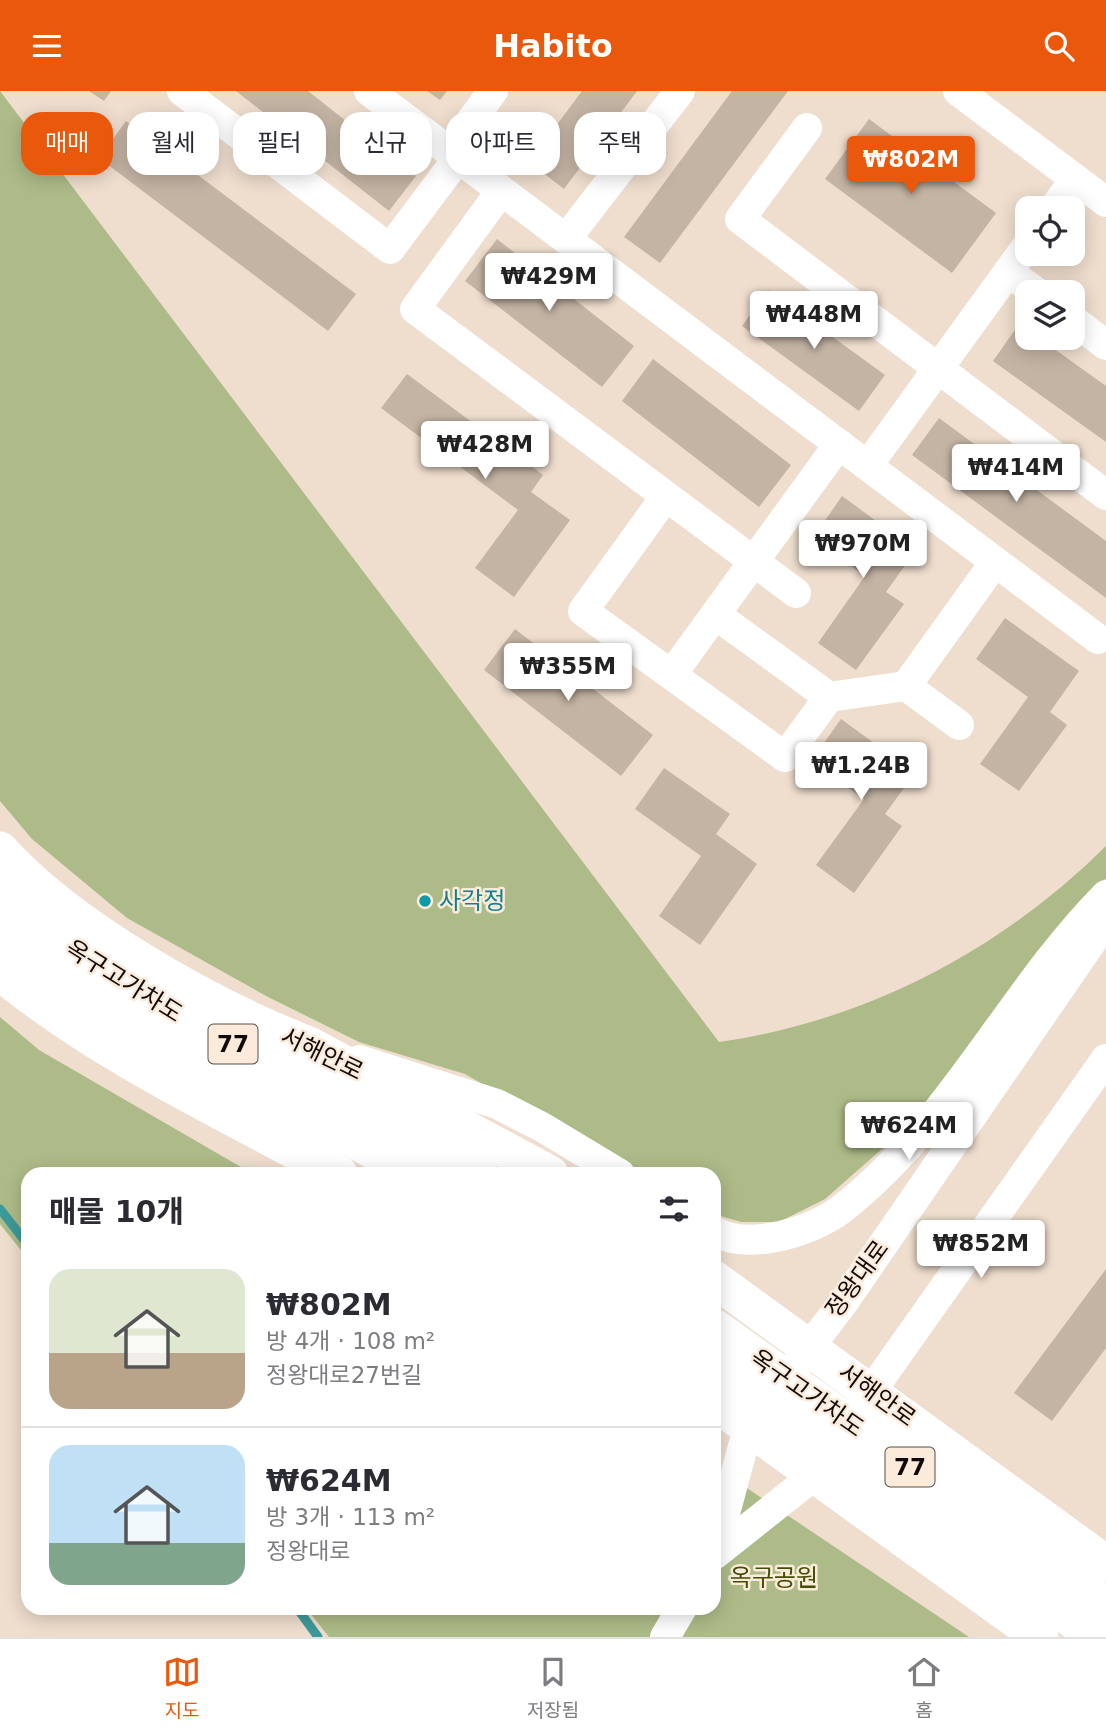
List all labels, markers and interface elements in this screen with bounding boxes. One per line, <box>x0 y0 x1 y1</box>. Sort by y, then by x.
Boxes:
icon: menu <box>28 27 66 65</box>
text: Habito <box>493 27 613 65</box>
icon: search <box>1040 27 1078 65</box>
chip: 매매 <box>21 112 113 175</box>
chip: 월세 <box>127 112 219 175</box>
chip: 필터 <box>233 112 326 175</box>
chip: 신규 <box>340 112 432 175</box>
chip: 아파트 <box>446 112 560 175</box>
chip: 주택 <box>574 112 666 175</box>
pin: ₩802M <box>862 137 960 196</box>
text: ₩802M <box>863 146 959 172</box>
map controls <box>1015 196 1085 350</box>
button: locate <box>1015 196 1085 266</box>
pin: ₩429M <box>500 253 598 313</box>
text: ₩429M <box>501 263 597 289</box>
button: layers <box>1015 280 1085 350</box>
pin: ₩448M <box>765 292 863 351</box>
text: ₩448M <box>766 301 862 327</box>
pin: ₩428M <box>436 421 534 481</box>
text: ₩428M <box>437 431 533 457</box>
pin: ₩414M <box>967 445 1065 504</box>
text: ₩414M <box>968 454 1064 480</box>
pin: ₩970M <box>814 521 912 580</box>
text: ₩970M <box>815 530 911 556</box>
pin: ₩355M <box>519 643 617 703</box>
text: ₩355M <box>520 653 616 679</box>
pin: ₩1.24B <box>804 743 918 802</box>
text: ₩1.24B <box>811 752 911 778</box>
place label: 사각정 <box>439 887 505 915</box>
marker: 사각정 <box>417 893 433 909</box>
street label: 옥구고가차도 <box>60 934 188 1028</box>
street label: 서해안로 <box>276 1022 368 1086</box>
road number: 77 <box>208 1025 258 1063</box>
pin: ₩624M <box>860 1103 958 1162</box>
text: ₩624M <box>861 1112 957 1138</box>
icon: filters <box>655 1190 693 1228</box>
text: 매물 10개 <box>49 1194 184 1229</box>
pin: ₩852M <box>932 1221 1030 1280</box>
text: ₩852M <box>933 1230 1029 1256</box>
street label: 정왕대로 <box>820 1235 894 1323</box>
text: ₩802M <box>266 1287 392 1322</box>
icon: home <box>105 1297 189 1381</box>
text: 방 4개 · 108 m² <box>266 1328 435 1354</box>
street label: 옥구고가차도 <box>745 1344 869 1442</box>
street label: 서해안로 <box>833 1358 921 1432</box>
text: 정왕대로27번길 <box>266 1362 422 1388</box>
road number: 77 <box>886 1448 934 1487</box>
text: ₩624M <box>266 1463 392 1498</box>
icon: home <box>105 1473 189 1557</box>
text: 방 3개 · 113 m² <box>266 1504 435 1530</box>
text: 정왕대로 <box>266 1538 351 1564</box>
park label: 옥구공원 <box>730 1564 818 1592</box>
tab: 지도 <box>163 1653 201 1722</box>
tab: 저장됨 <box>527 1653 579 1722</box>
tab: 홈 <box>905 1653 943 1722</box>

